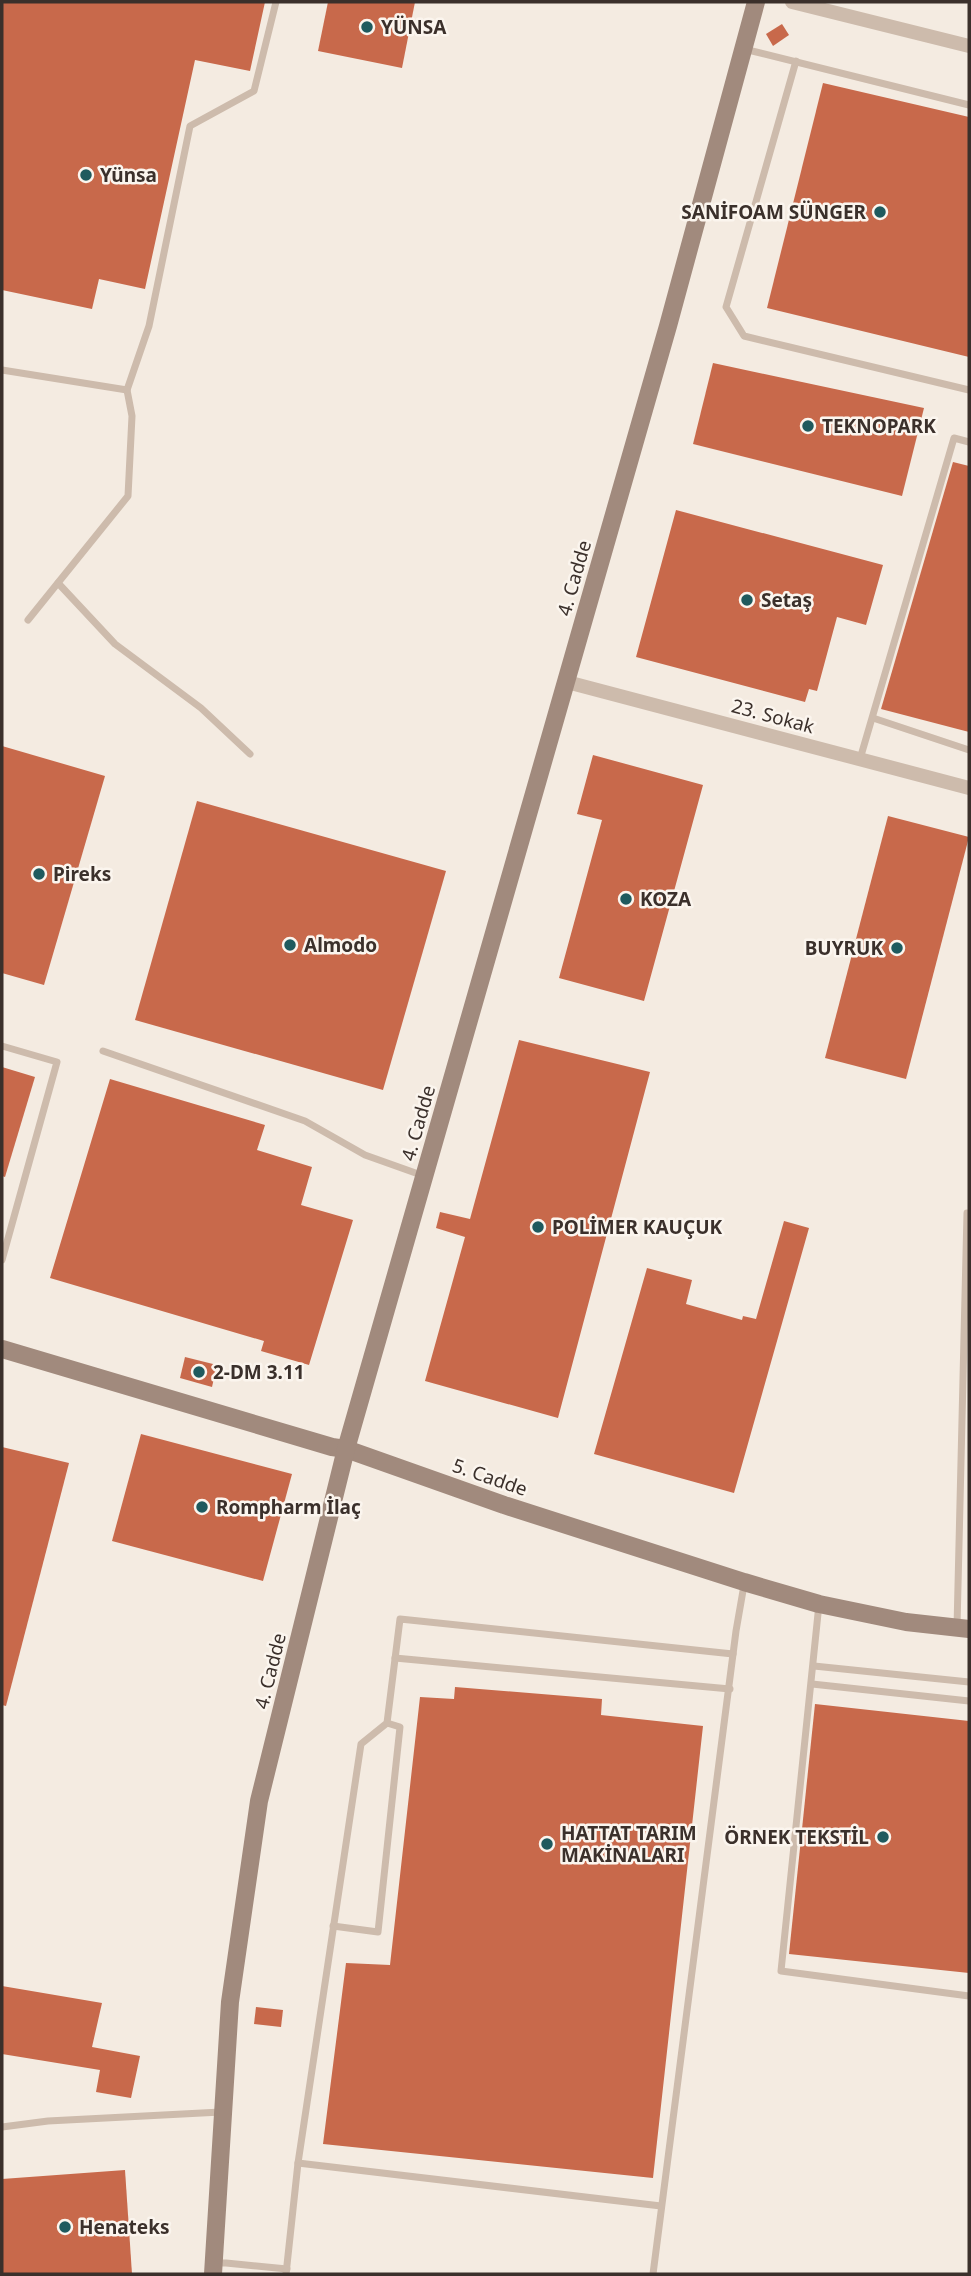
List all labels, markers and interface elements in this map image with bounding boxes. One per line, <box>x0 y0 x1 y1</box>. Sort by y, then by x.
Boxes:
place label: YÜNSA <box>381 14 447 40</box>
marker: YÜNSA <box>359 19 375 35</box>
place label: Yünsa <box>100 162 157 188</box>
marker: Yünsa <box>78 167 94 183</box>
place label: SANİFOAM SÜNGER <box>681 199 867 225</box>
marker: SANİFOAM SÜNGER <box>872 204 888 220</box>
place label: TEKNOPARK <box>822 413 936 439</box>
marker: TEKNOPARK <box>800 418 816 434</box>
street label: 4. Cadde <box>551 537 597 619</box>
place label: Setaş <box>761 587 812 613</box>
marker: Setaş <box>739 592 755 608</box>
street label: 23. Sokak <box>729 692 817 740</box>
place label: Pireks <box>53 861 111 887</box>
marker: Pireks <box>31 866 47 882</box>
place label: KOZA <box>640 886 692 912</box>
marker: KOZA <box>618 891 634 907</box>
place label: Almodo <box>304 932 377 958</box>
place label: BUYRUK <box>805 935 883 961</box>
marker: Almodo <box>282 937 298 953</box>
marker: BUYRUK <box>889 940 905 956</box>
street label: 4. Cadde <box>395 1082 441 1164</box>
place label: POLİMER KAUÇUK <box>552 1214 722 1240</box>
marker: POLİMER KAUÇUK <box>530 1219 546 1235</box>
place label: 2-DM 3.11 <box>213 1359 305 1385</box>
marker: 2-DM 3.11 <box>191 1364 207 1380</box>
street label: 5. Cadde <box>449 1452 531 1502</box>
place label: Rompharm İlaç <box>216 1494 361 1520</box>
marker: Rompharm İlaç <box>194 1499 210 1515</box>
street label: 4. Cadde <box>248 1630 292 1712</box>
place label: HATTAT TARIM MAKİNALARI <box>561 1820 697 1868</box>
place label: ÖRNEK TEKSTİL <box>724 1824 869 1850</box>
marker: ÖRNEK TEKSTİL <box>875 1829 891 1845</box>
marker: HATTAT TARIM MAKİNALARI <box>539 1836 555 1852</box>
place label: Henateks <box>79 2214 170 2240</box>
marker: Henateks <box>57 2219 73 2235</box>

